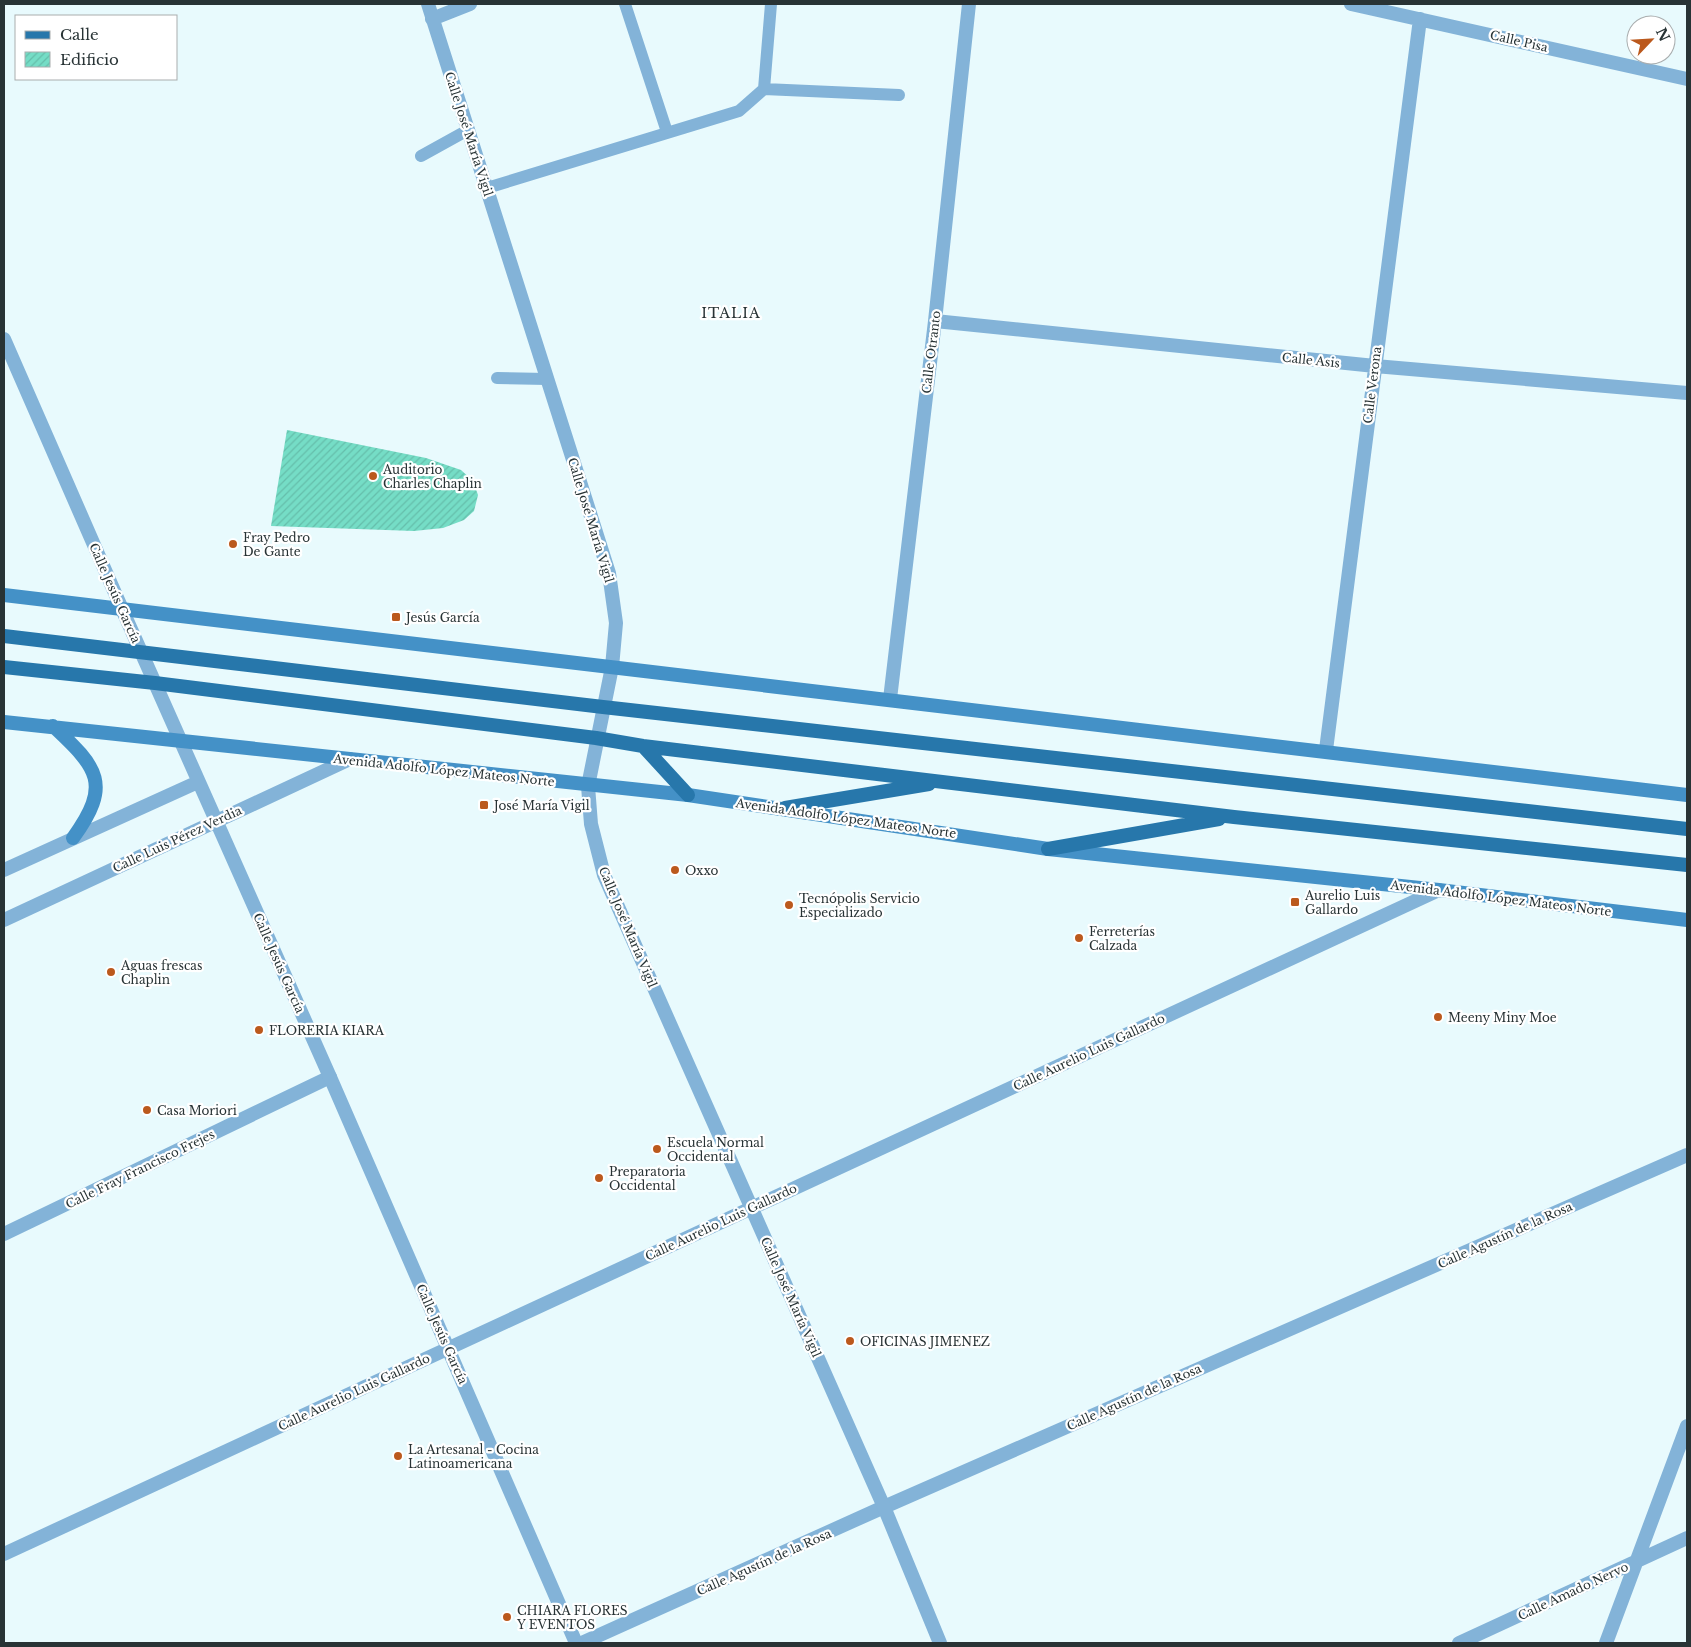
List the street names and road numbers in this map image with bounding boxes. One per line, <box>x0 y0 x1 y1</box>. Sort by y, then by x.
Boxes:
street label: Calle Pisa <box>1489 27 1550 55</box>
street label: Calle José María Vigil <box>442 70 496 198</box>
street label: Calle Otranto <box>918 310 944 394</box>
street label: Calle Verona <box>1360 345 1384 424</box>
street label: Calle Asis <box>1281 350 1341 370</box>
street label: Calle José María Vigil <box>565 456 617 584</box>
street label: Calle Jesús García <box>86 541 144 646</box>
street label: Avenida Adolfo López Mateos Norte <box>332 751 556 789</box>
street label: Avenida Adolfo López Mateos Norte <box>734 795 957 841</box>
street label: Calle Luis Pérez Verdia <box>110 802 244 876</box>
street label: Calle José María Vigil <box>596 864 660 990</box>
street label: Avenida Adolfo López Mateos Norte <box>1389 877 1612 919</box>
street label: Calle Jesús García <box>250 911 308 1016</box>
street label: Calle Aurelio Luis Gallardo <box>1011 1010 1167 1094</box>
street label: Calle Fray Francisco Frejes <box>63 1126 217 1212</box>
street label: Calle Aurelio Luis Gallardo <box>643 1180 799 1264</box>
street label: Calle Agustín de la Rosa <box>1435 1198 1575 1271</box>
street label: Calle José María Vigil <box>758 1235 824 1360</box>
street label: Calle Jesús García <box>413 1282 471 1387</box>
street label: Calle Aurelio Luis Gallardo <box>276 1350 432 1434</box>
street label: Calle Agustín de la Rosa <box>1064 1360 1204 1433</box>
street label: Calle Agustín de la Rosa <box>694 1525 834 1598</box>
street label: Calle Amado Nervo <box>1515 1559 1631 1623</box>

